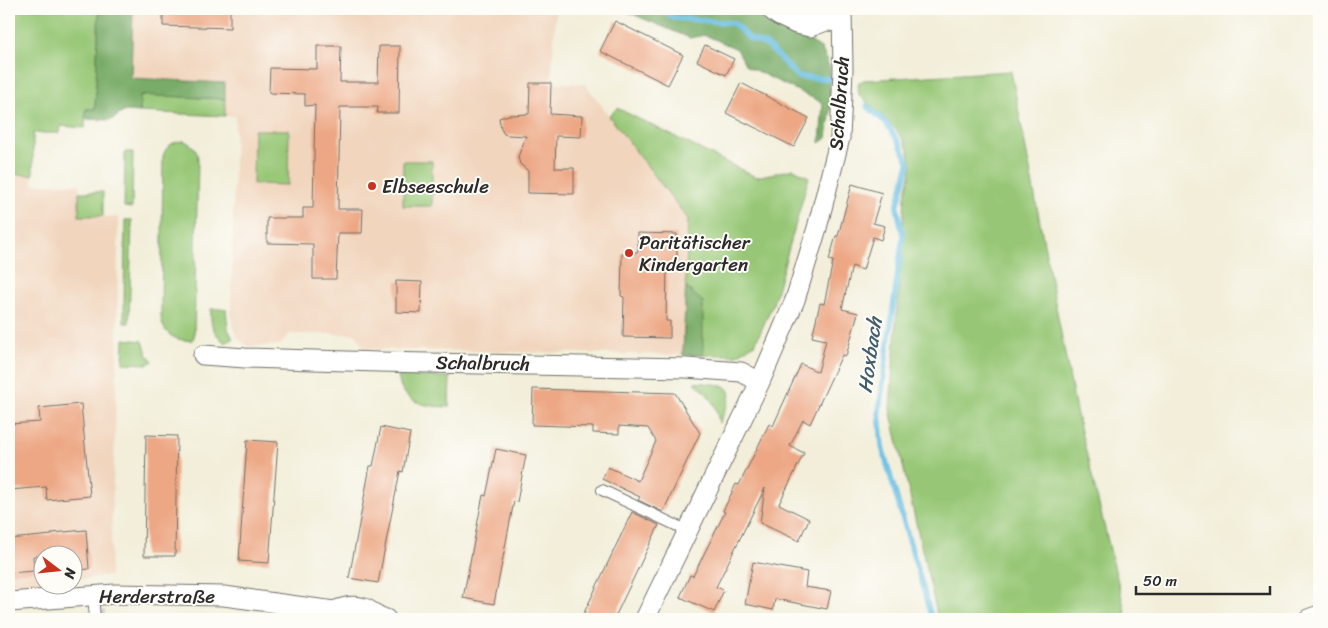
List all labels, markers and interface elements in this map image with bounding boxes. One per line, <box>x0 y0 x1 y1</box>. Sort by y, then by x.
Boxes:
street label: Schalbruch <box>819 55 859 151</box>
place label: Elbseeschule <box>382 170 489 203</box>
marker: Elbseeschule <box>366 180 378 192</box>
place label: Paritätischer Kindergarten <box>639 226 751 281</box>
marker: Paritätischer Kindergarten <box>623 247 635 259</box>
water label: Hoxbach <box>847 314 893 395</box>
street label: Schalbruch <box>436 346 530 380</box>
north arrow <box>32 546 82 596</box>
scale bar <box>1136 563 1269 595</box>
text: N <box>57 564 84 582</box>
text: 50 m <box>1143 568 1178 594</box>
street label: Herderstraße <box>99 580 215 613</box>

